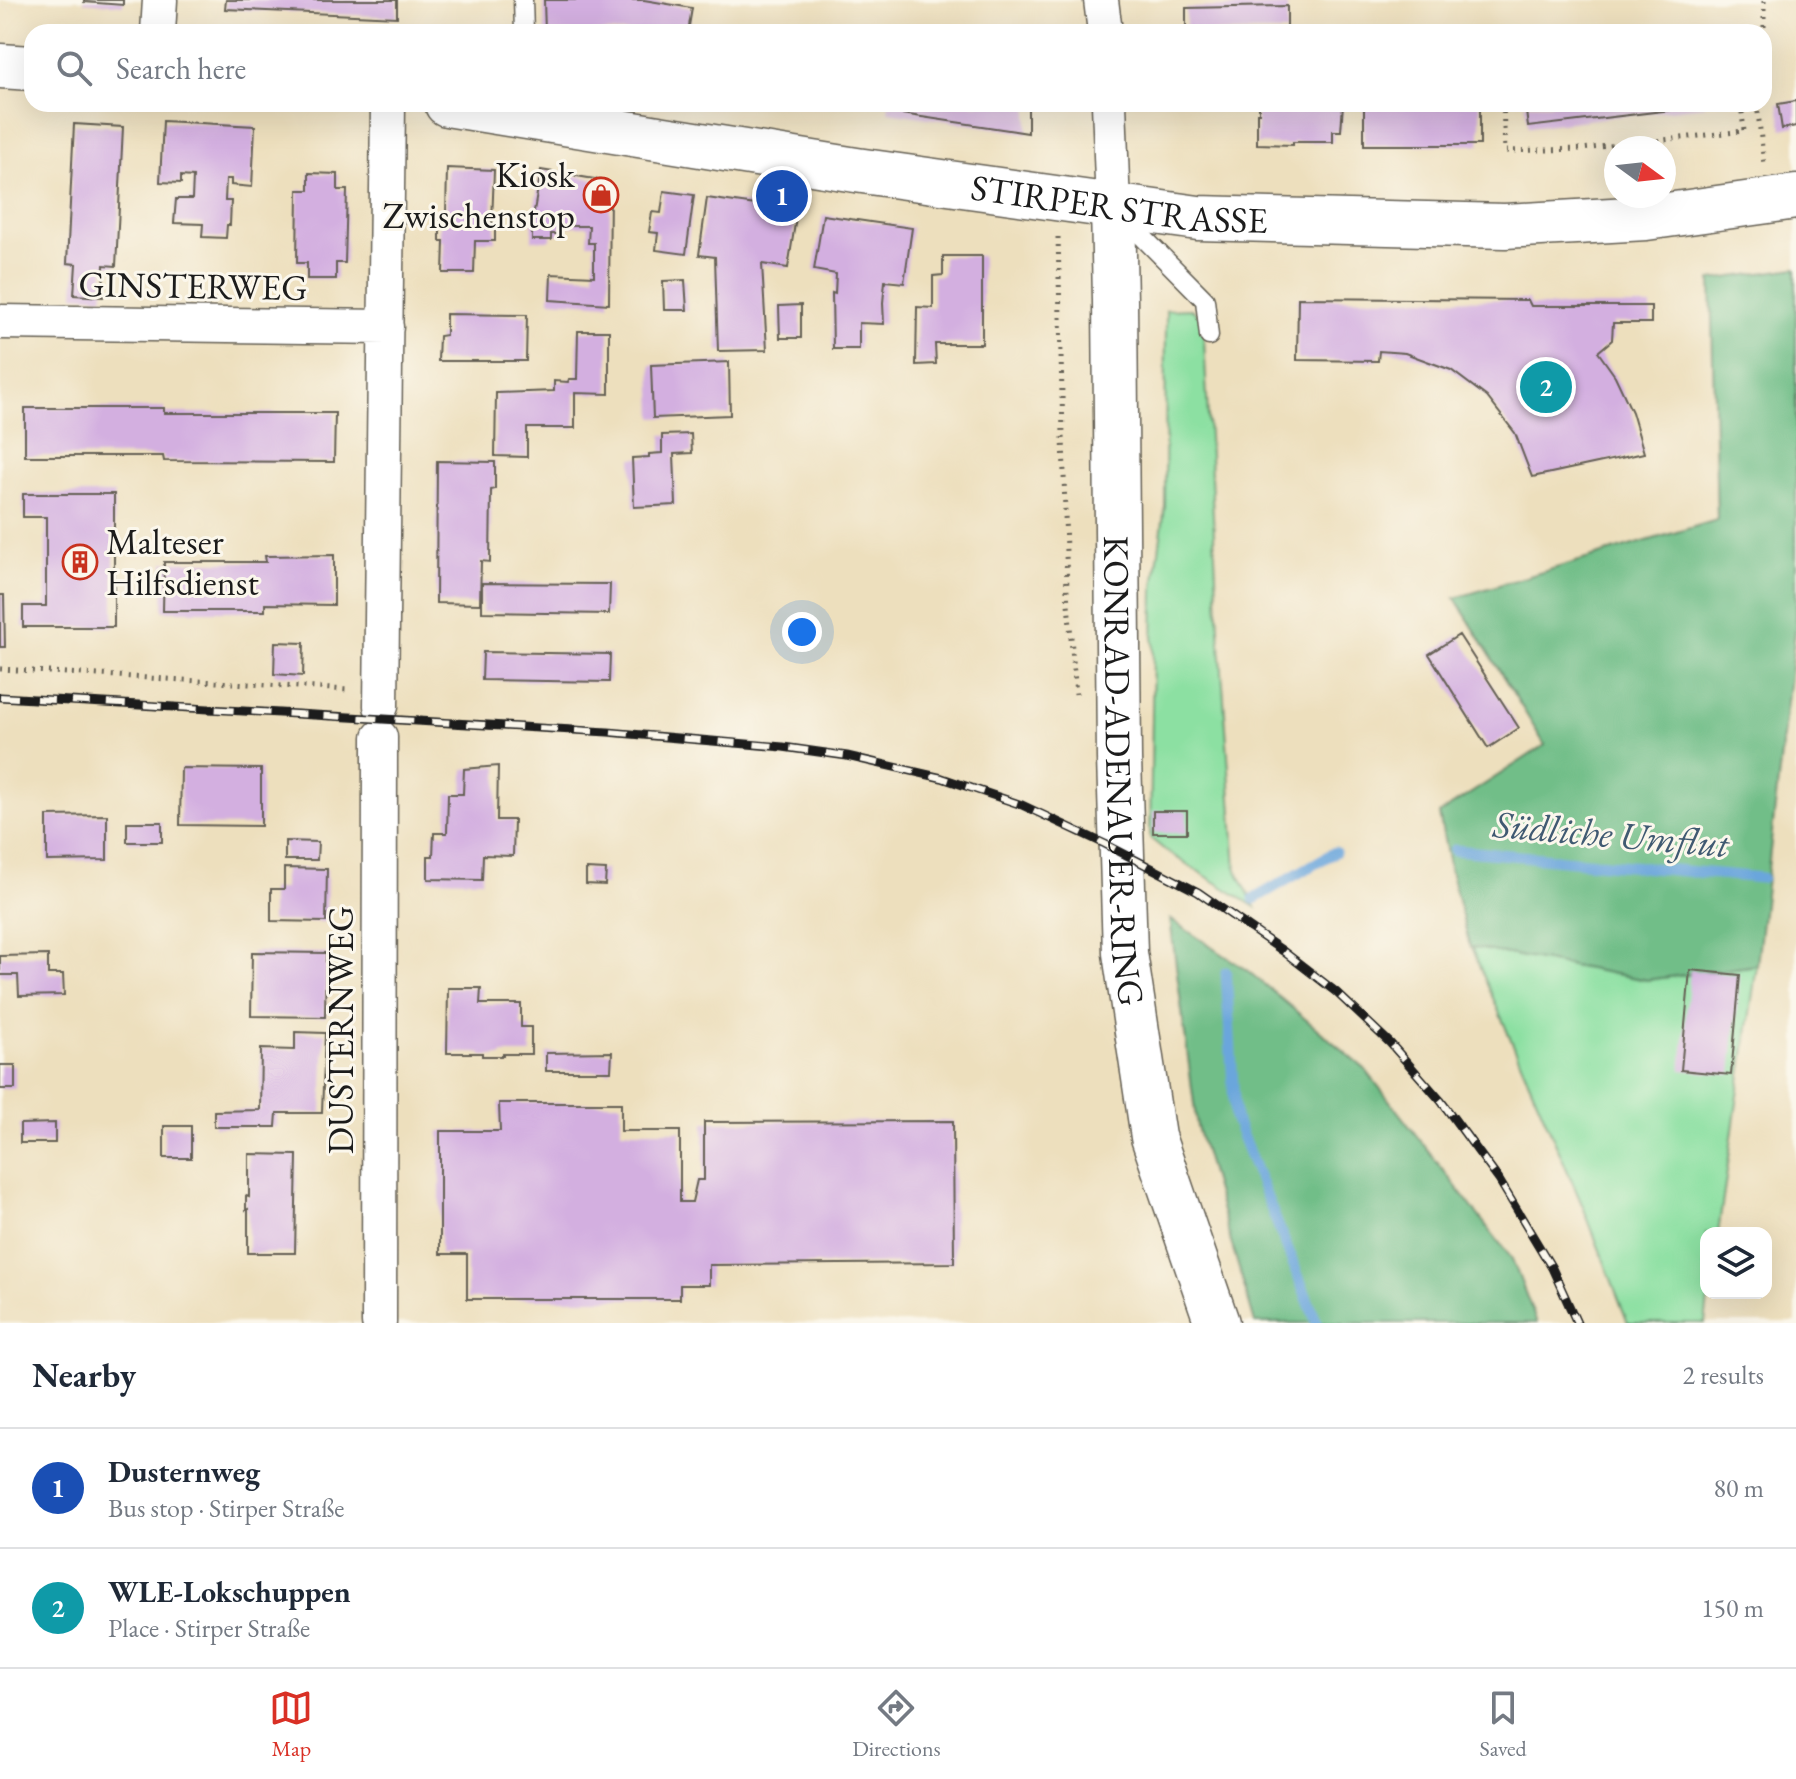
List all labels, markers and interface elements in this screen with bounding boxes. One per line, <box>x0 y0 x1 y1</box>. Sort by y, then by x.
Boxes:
search box <box>24 24 1772 112</box>
icon: search <box>52 46 96 90</box>
text: Search here <box>116 49 246 88</box>
north arrow <box>1604 136 1676 208</box>
place label: Kiosk Zwischenstop <box>383 151 576 239</box>
street label: STIRPER STRASSE <box>968 163 1268 244</box>
pin: 1 <box>756 166 808 226</box>
shop icon: Kiosk Zwischenstop <box>582 176 620 214</box>
street label: GINSTERWEG <box>78 260 308 311</box>
pin: 2 <box>1520 357 1572 417</box>
place label: Malteser Hilfsdienst <box>106 518 259 606</box>
street label: KONRAD-ADENAUER-RING <box>1093 536 1156 1009</box>
building icon: Malteser Hilfsdienst <box>61 543 99 581</box>
your location <box>782 612 822 652</box>
water label: Südliche Umflut <box>1490 799 1733 868</box>
street label: DUSTERNWEG <box>317 906 364 1154</box>
map controls <box>1700 1227 1772 1299</box>
button: layers <box>1700 1227 1772 1299</box>
text: Nearby <box>32 1353 136 1397</box>
text: 2 results <box>1683 1358 1764 1392</box>
text: Dusternweg <box>108 1452 260 1491</box>
text: 1 <box>51 1471 65 1505</box>
text: 80 m <box>1714 1471 1764 1505</box>
text: Bus stop · Stirper Straße <box>108 1491 344 1525</box>
text: WLE-Lokschuppen <box>108 1572 351 1611</box>
text: 2 <box>51 1591 65 1625</box>
text: 150 m <box>1701 1591 1764 1625</box>
text: Place · Stirper Straße <box>108 1611 310 1645</box>
tab: Map <box>269 1686 313 1763</box>
tab: Directions <box>852 1686 941 1763</box>
tab: Saved <box>1479 1686 1527 1763</box>

